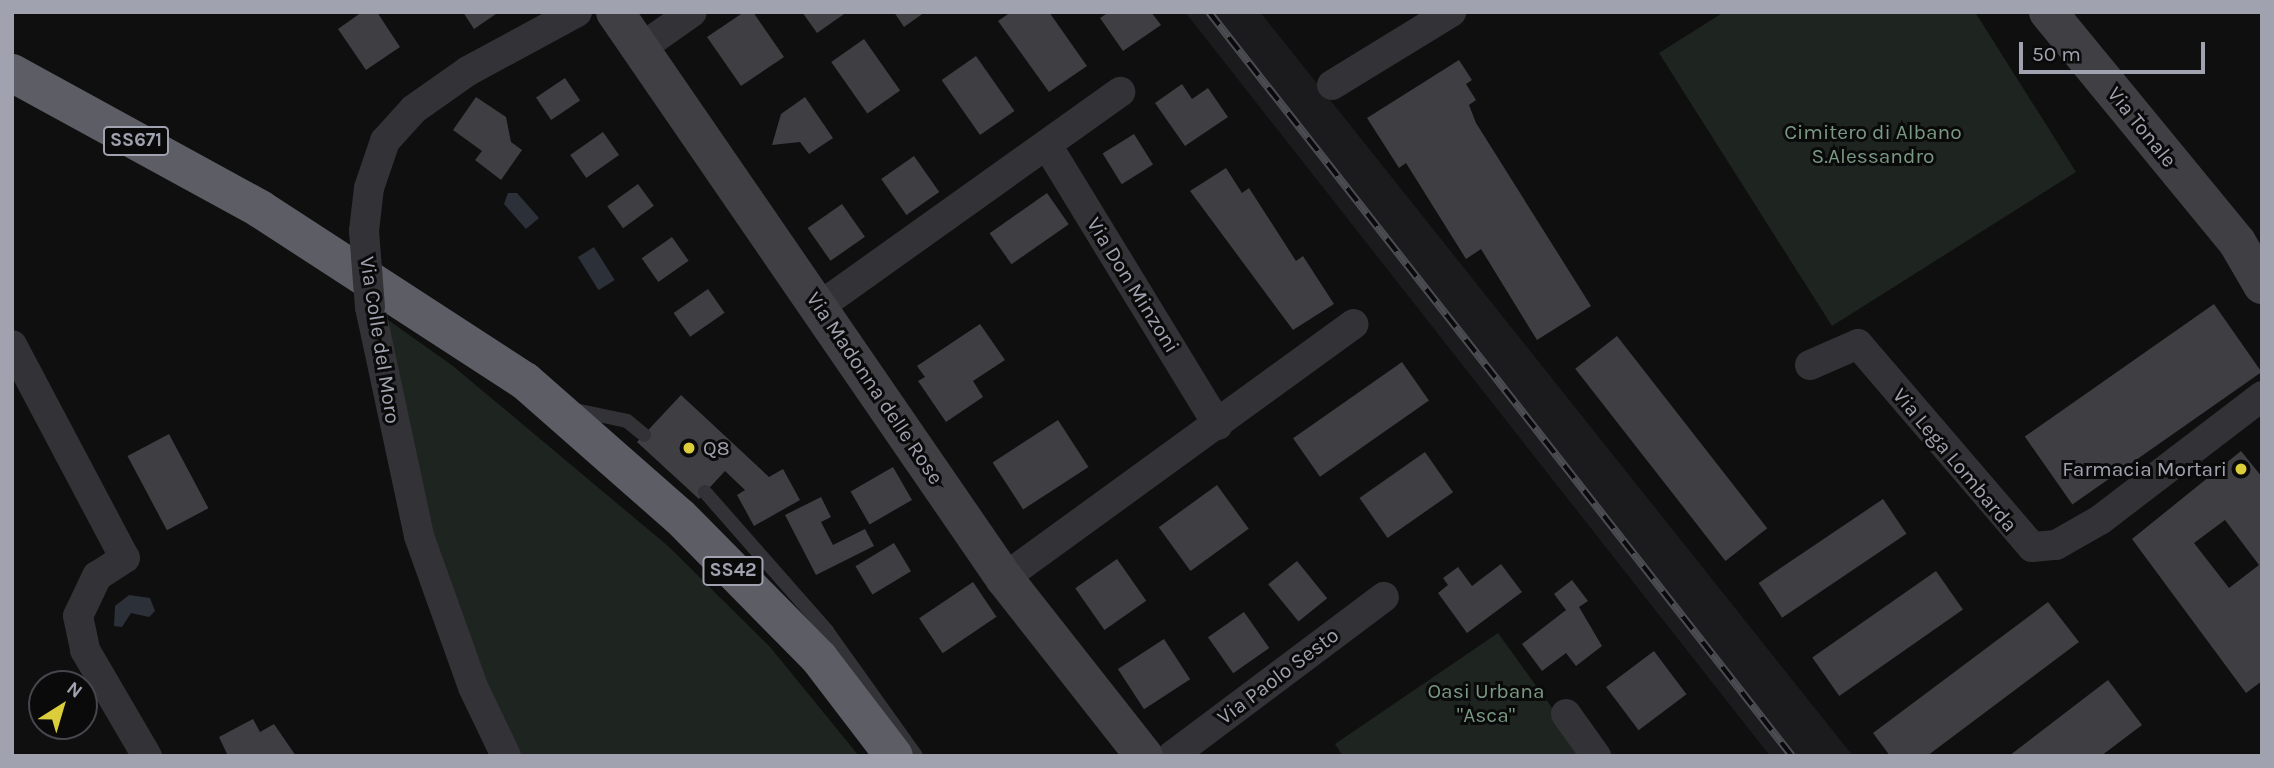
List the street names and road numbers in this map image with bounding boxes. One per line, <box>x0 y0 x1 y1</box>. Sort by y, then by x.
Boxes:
street label: Via Tonale <box>2102 82 2182 172</box>
road number: SS671 <box>103 125 169 156</box>
street label: Via Don Minzoni <box>1081 213 1185 357</box>
street label: Via Colle del Moro <box>354 255 406 425</box>
street label: Via Madonna delle Rose <box>801 287 949 489</box>
street label: Via Lega Lombarda <box>1887 383 2023 537</box>
road number: SS42 <box>702 556 764 586</box>
street label: Via Paolo Sesto <box>1212 622 1344 730</box>

